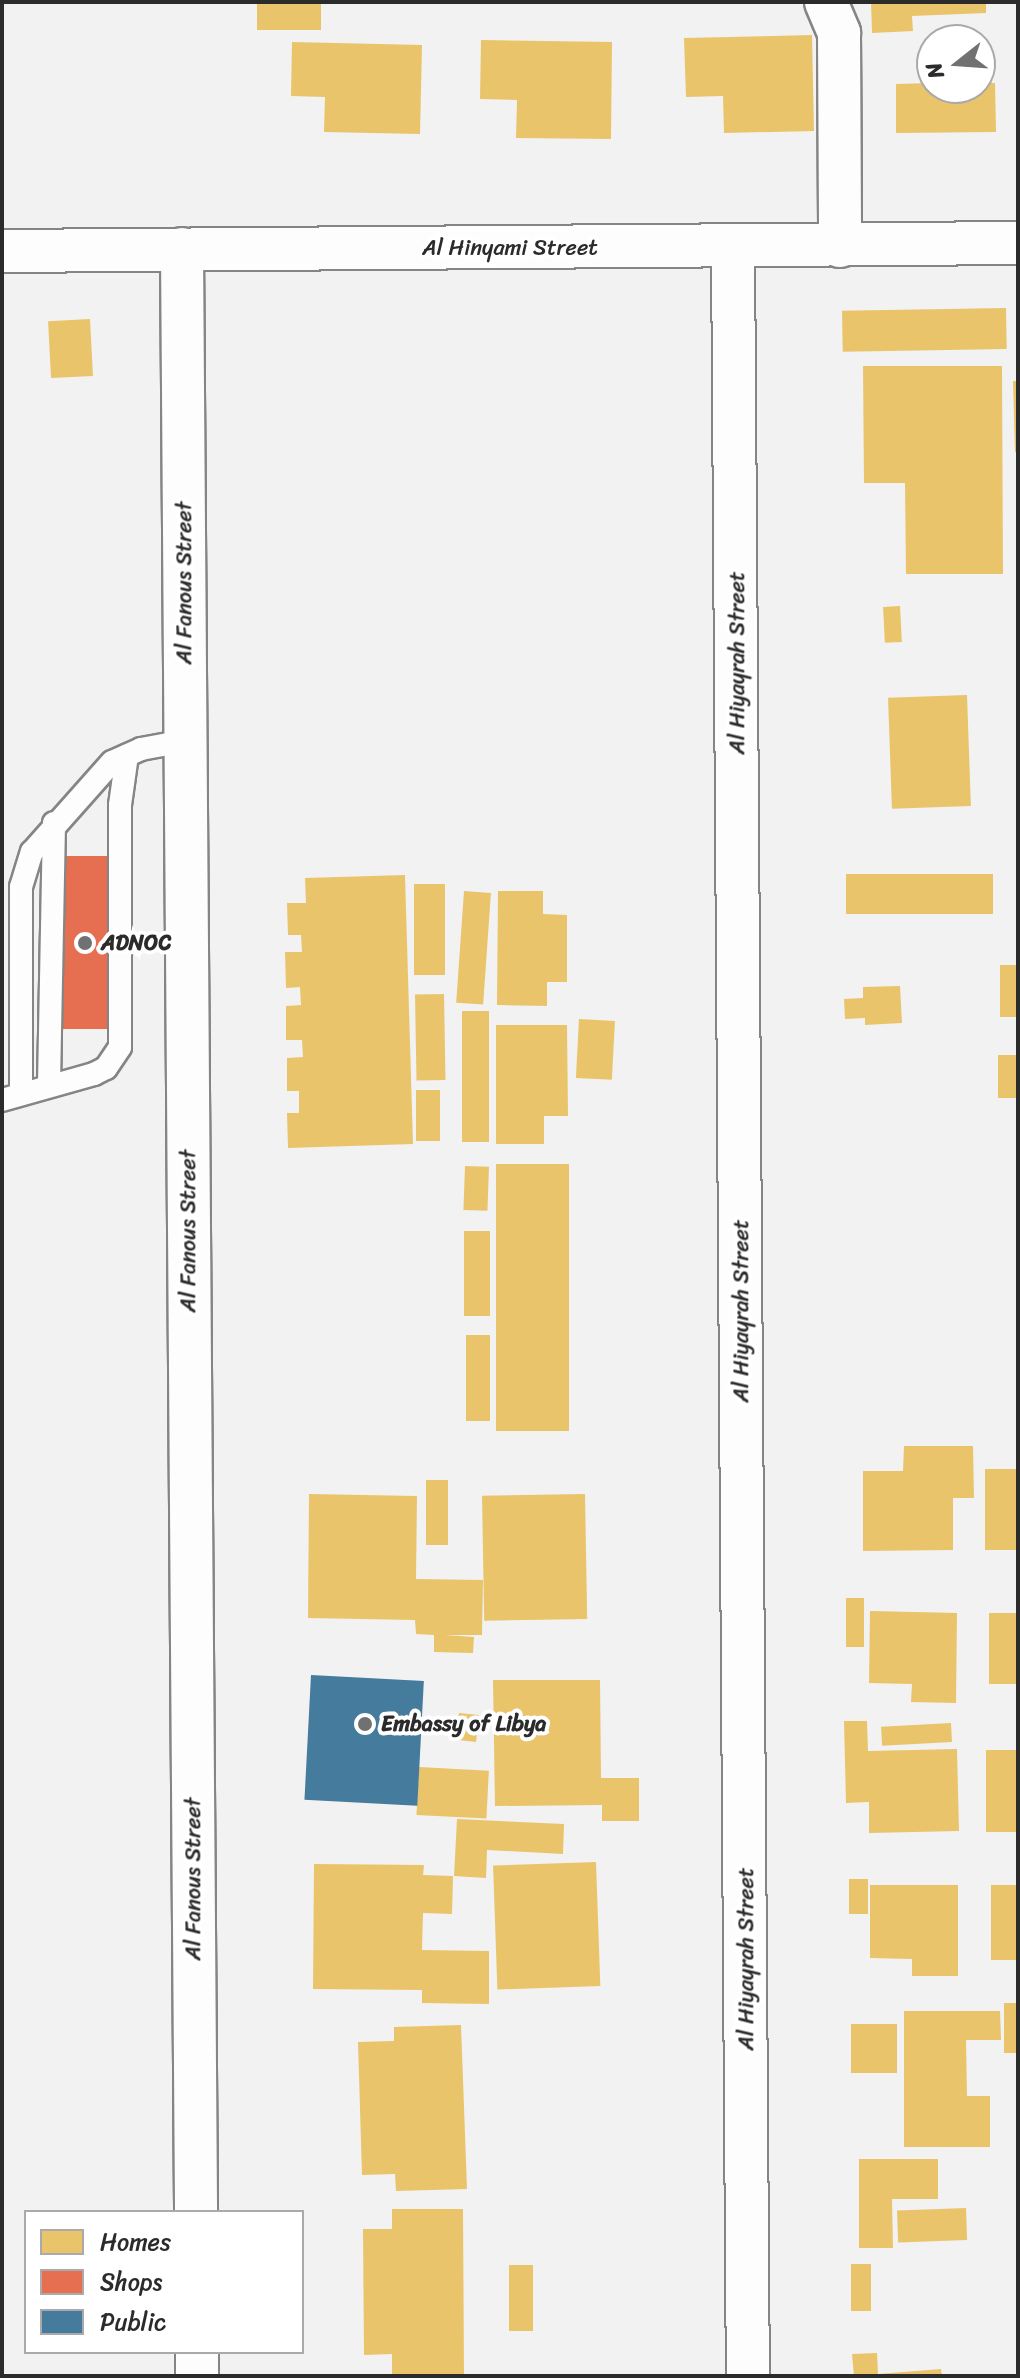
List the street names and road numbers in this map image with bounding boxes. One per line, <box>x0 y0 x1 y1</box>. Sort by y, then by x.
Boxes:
street label: Al Hinyami Street <box>422 235 598 261</box>
street label: Al Fanous Street <box>171 501 197 665</box>
street label: Al Hiyayrah Street <box>724 571 750 755</box>
street label: Al Fanous Street <box>175 1149 201 1313</box>
street label: Al Hiyayrah Street <box>728 1219 754 1403</box>
street label: Al Fanous Street <box>180 1797 206 1961</box>
street label: Al Hiyayrah Street <box>733 1867 759 2051</box>

